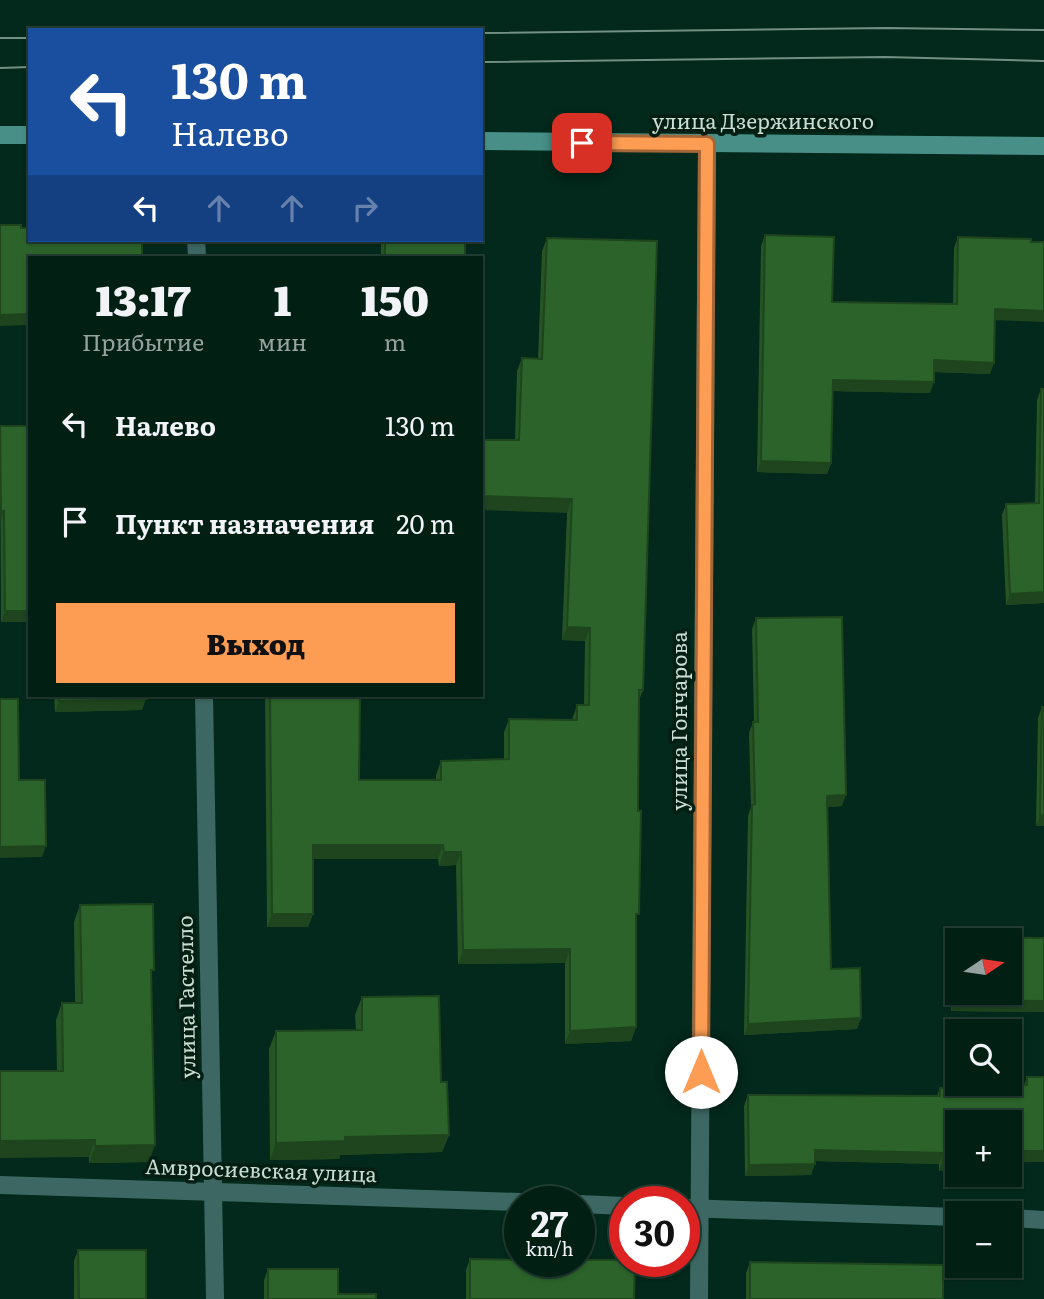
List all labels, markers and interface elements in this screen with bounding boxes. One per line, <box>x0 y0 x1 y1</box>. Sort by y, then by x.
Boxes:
text: 130 m <box>171 41 307 114</box>
icon: left <box>56 56 147 147</box>
street label: улица Дзержинского <box>652 104 874 135</box>
text: Налево <box>171 108 289 156</box>
pin <box>552 113 612 173</box>
icon: arrive <box>563 124 601 162</box>
icon: left <box>127 189 165 227</box>
icon: ahead <box>200 189 238 227</box>
icon: ahead <box>273 189 311 227</box>
icon: right <box>346 189 384 227</box>
text: 13:17 <box>95 267 191 329</box>
text: 1 <box>274 267 291 329</box>
text: 150 <box>361 267 429 329</box>
text: Прибытие <box>82 324 204 358</box>
text: мин <box>258 324 307 358</box>
text: m <box>384 324 406 358</box>
icon: left <box>56 405 94 443</box>
text: Налево <box>115 405 216 444</box>
text: 130 m <box>385 405 455 444</box>
icon: arrive <box>56 503 94 541</box>
text: Пункт назначения <box>115 503 374 542</box>
text: 20 m <box>396 503 455 542</box>
button: Выход <box>56 603 455 683</box>
street label: улица Гончарова <box>662 631 693 811</box>
street label: улица Гастелло <box>168 915 201 1079</box>
north arrow <box>945 928 1022 1004</box>
map controls <box>945 928 1022 1278</box>
button: search <box>945 1019 1022 1096</box>
position arrow <box>664 1035 738 1109</box>
button: + <box>945 1110 1022 1187</box>
street label: Амвросиевская улица <box>145 1149 378 1188</box>
speed limit sign: 30 <box>609 1186 700 1277</box>
text: 27 <box>531 1196 568 1248</box>
button: − <box>945 1201 1022 1278</box>
text: km/h <box>526 1235 573 1262</box>

